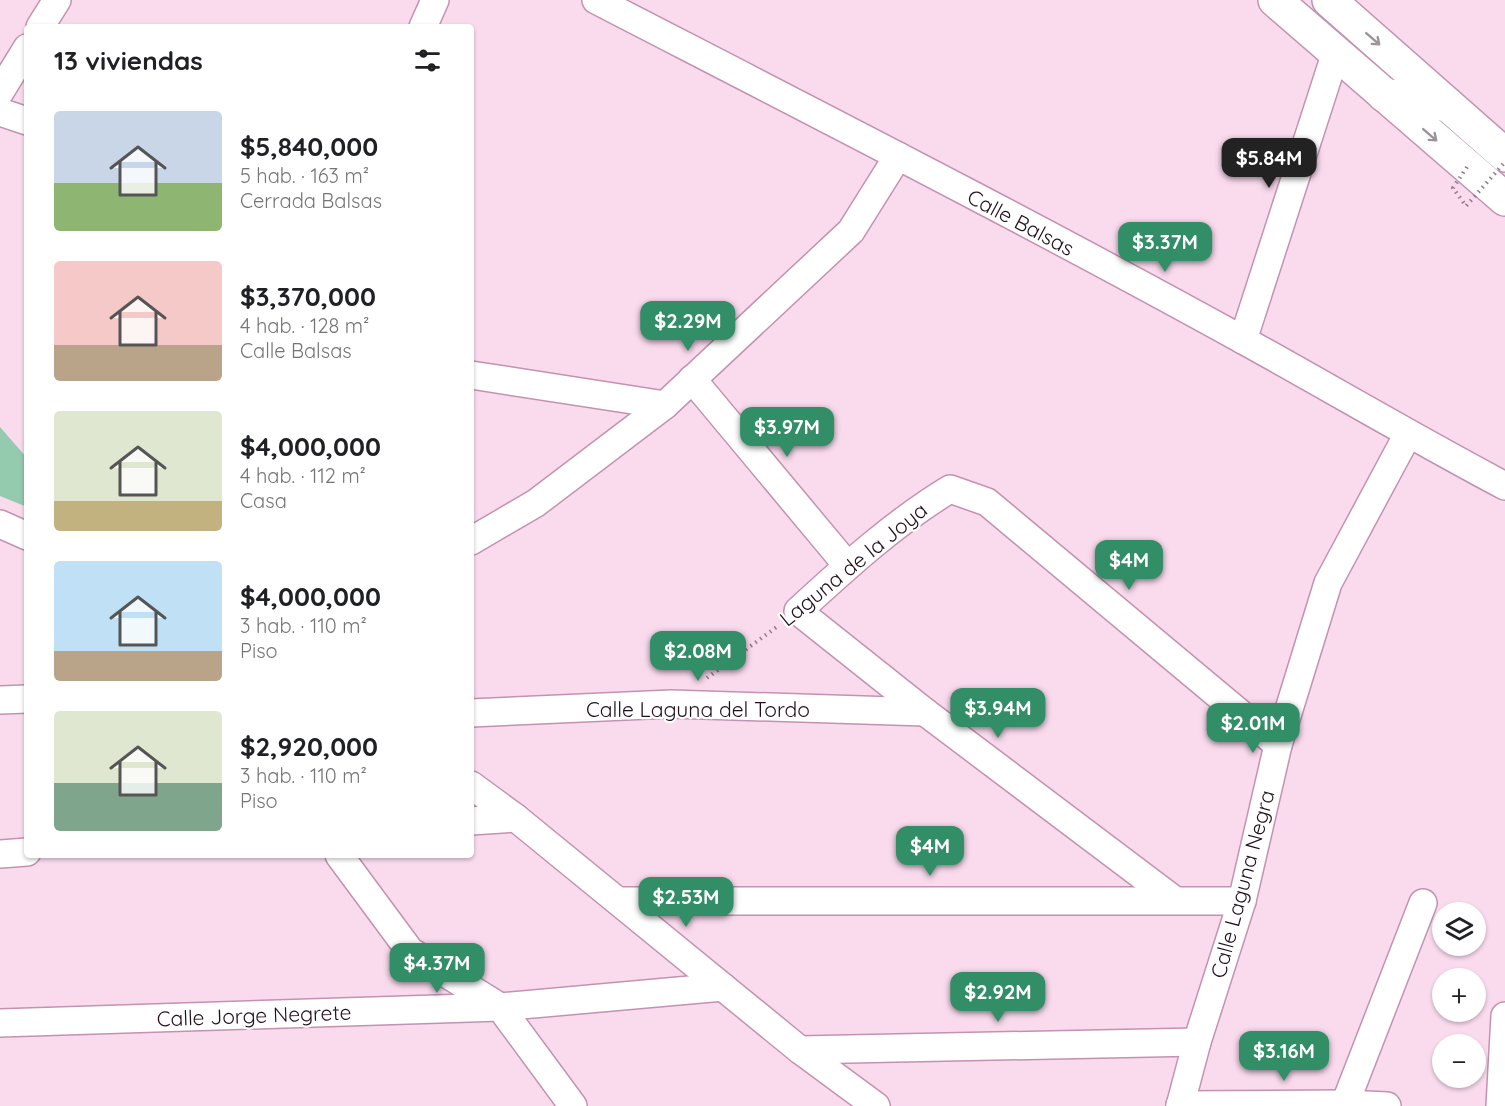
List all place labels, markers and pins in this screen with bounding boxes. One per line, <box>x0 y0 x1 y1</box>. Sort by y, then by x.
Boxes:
pin: $5.84M <box>1220 138 1318 189</box>
pin: $3.37M <box>1116 222 1214 273</box>
pin: $2.29M <box>639 301 737 352</box>
pin: $3.97M <box>738 407 836 458</box>
pin: $4M <box>1100 540 1158 591</box>
pin: $2.08M <box>649 631 747 682</box>
pin: $3.94M <box>949 688 1047 739</box>
pin: $2.01M <box>1204 703 1302 754</box>
pin: $4M <box>901 826 959 877</box>
pin: $2.53M <box>637 877 735 928</box>
pin: $4.37M <box>388 943 486 994</box>
pin: $2.92M <box>949 972 1047 1023</box>
pin: $3.16M <box>1235 1031 1333 1082</box>

